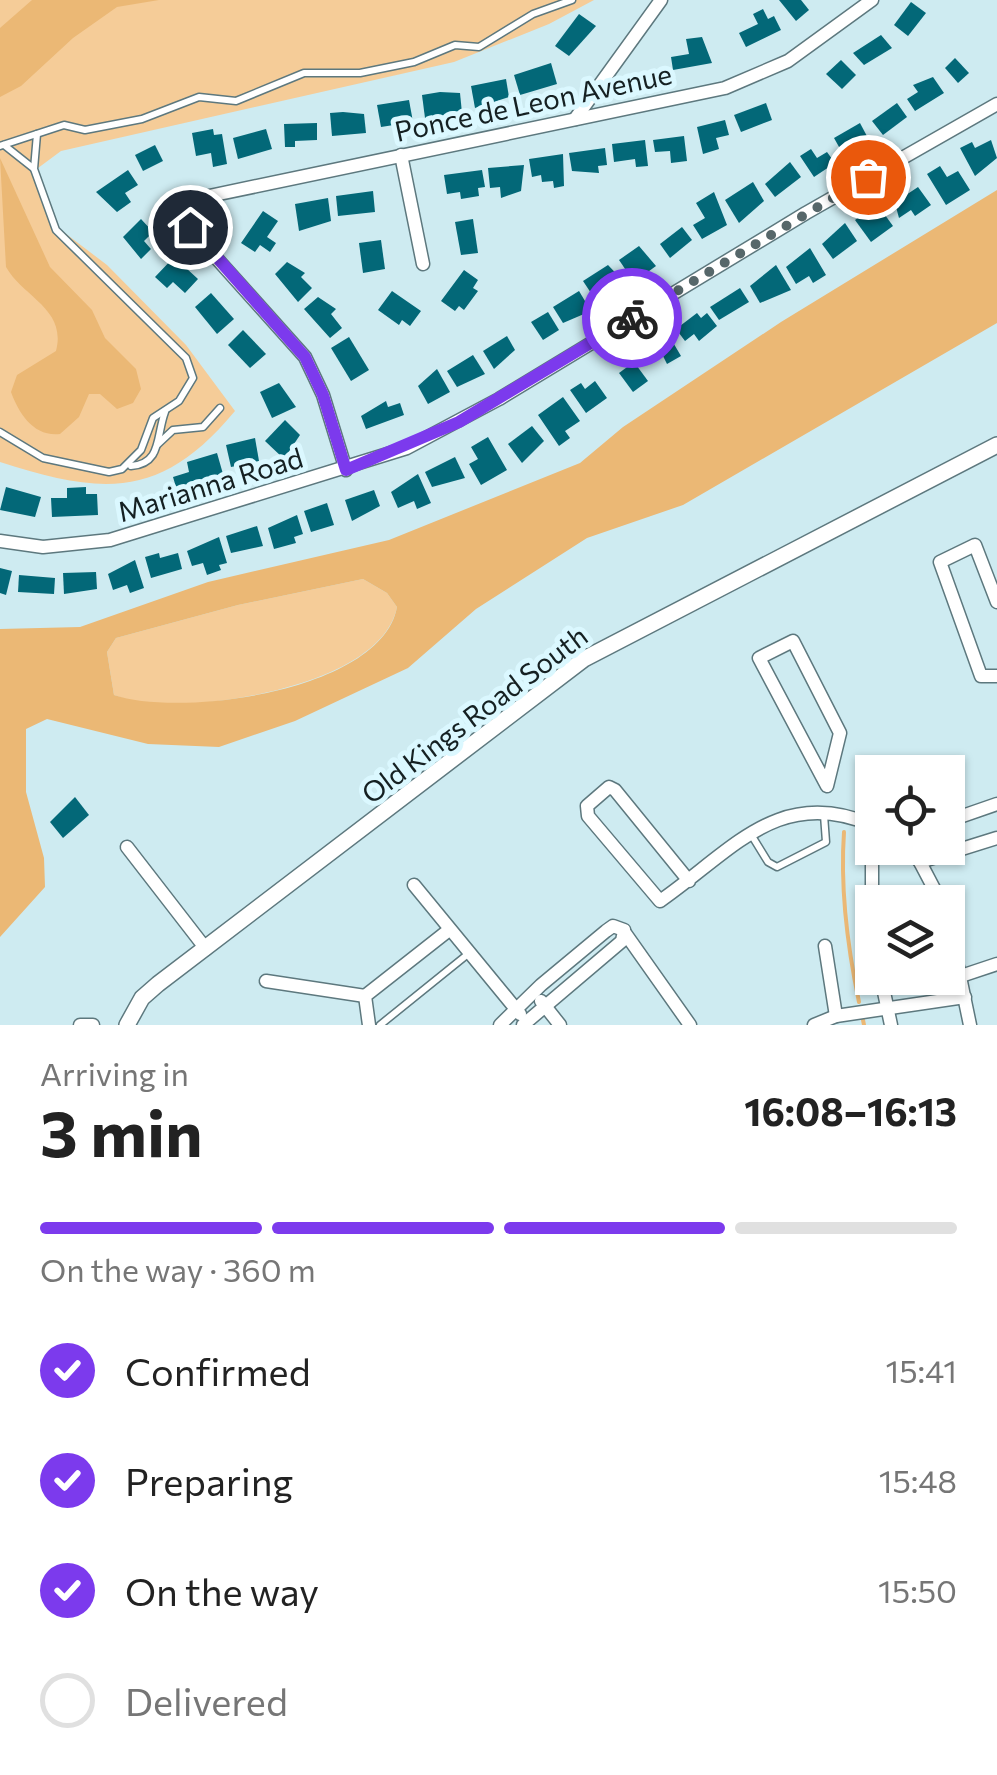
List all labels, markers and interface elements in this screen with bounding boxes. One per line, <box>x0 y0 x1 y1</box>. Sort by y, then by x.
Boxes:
street label: Ponce de Leon Avenue <box>391 56 675 148</box>
pin <box>826 135 911 220</box>
icon: bag <box>841 150 896 205</box>
pin <box>148 185 233 270</box>
icon: home <box>163 200 218 255</box>
courier <box>582 268 682 368</box>
icon: bike <box>605 291 660 346</box>
street label: Marianna Road <box>113 440 307 528</box>
street label: Old Kings Road South <box>354 618 594 810</box>
map controls <box>855 755 965 995</box>
button: locate <box>855 755 965 865</box>
button: layers <box>855 885 965 995</box>
text: Arriving in <box>40 1053 189 1093</box>
text: 16:08–16:13 <box>744 1087 957 1134</box>
text: 3 min <box>40 1091 203 1170</box>
text: On the way · 360 m <box>40 1249 316 1289</box>
icon: check <box>40 1343 95 1398</box>
text: Confirmed <box>125 1347 311 1394</box>
text: 15:41 <box>885 1350 957 1390</box>
icon: check <box>40 1453 95 1508</box>
text: Preparing <box>125 1457 293 1504</box>
text: 15:48 <box>879 1460 957 1500</box>
icon: check <box>40 1563 95 1618</box>
text: On the way <box>125 1567 319 1614</box>
text: 15:50 <box>878 1570 957 1610</box>
text: Delivered <box>125 1677 288 1724</box>

